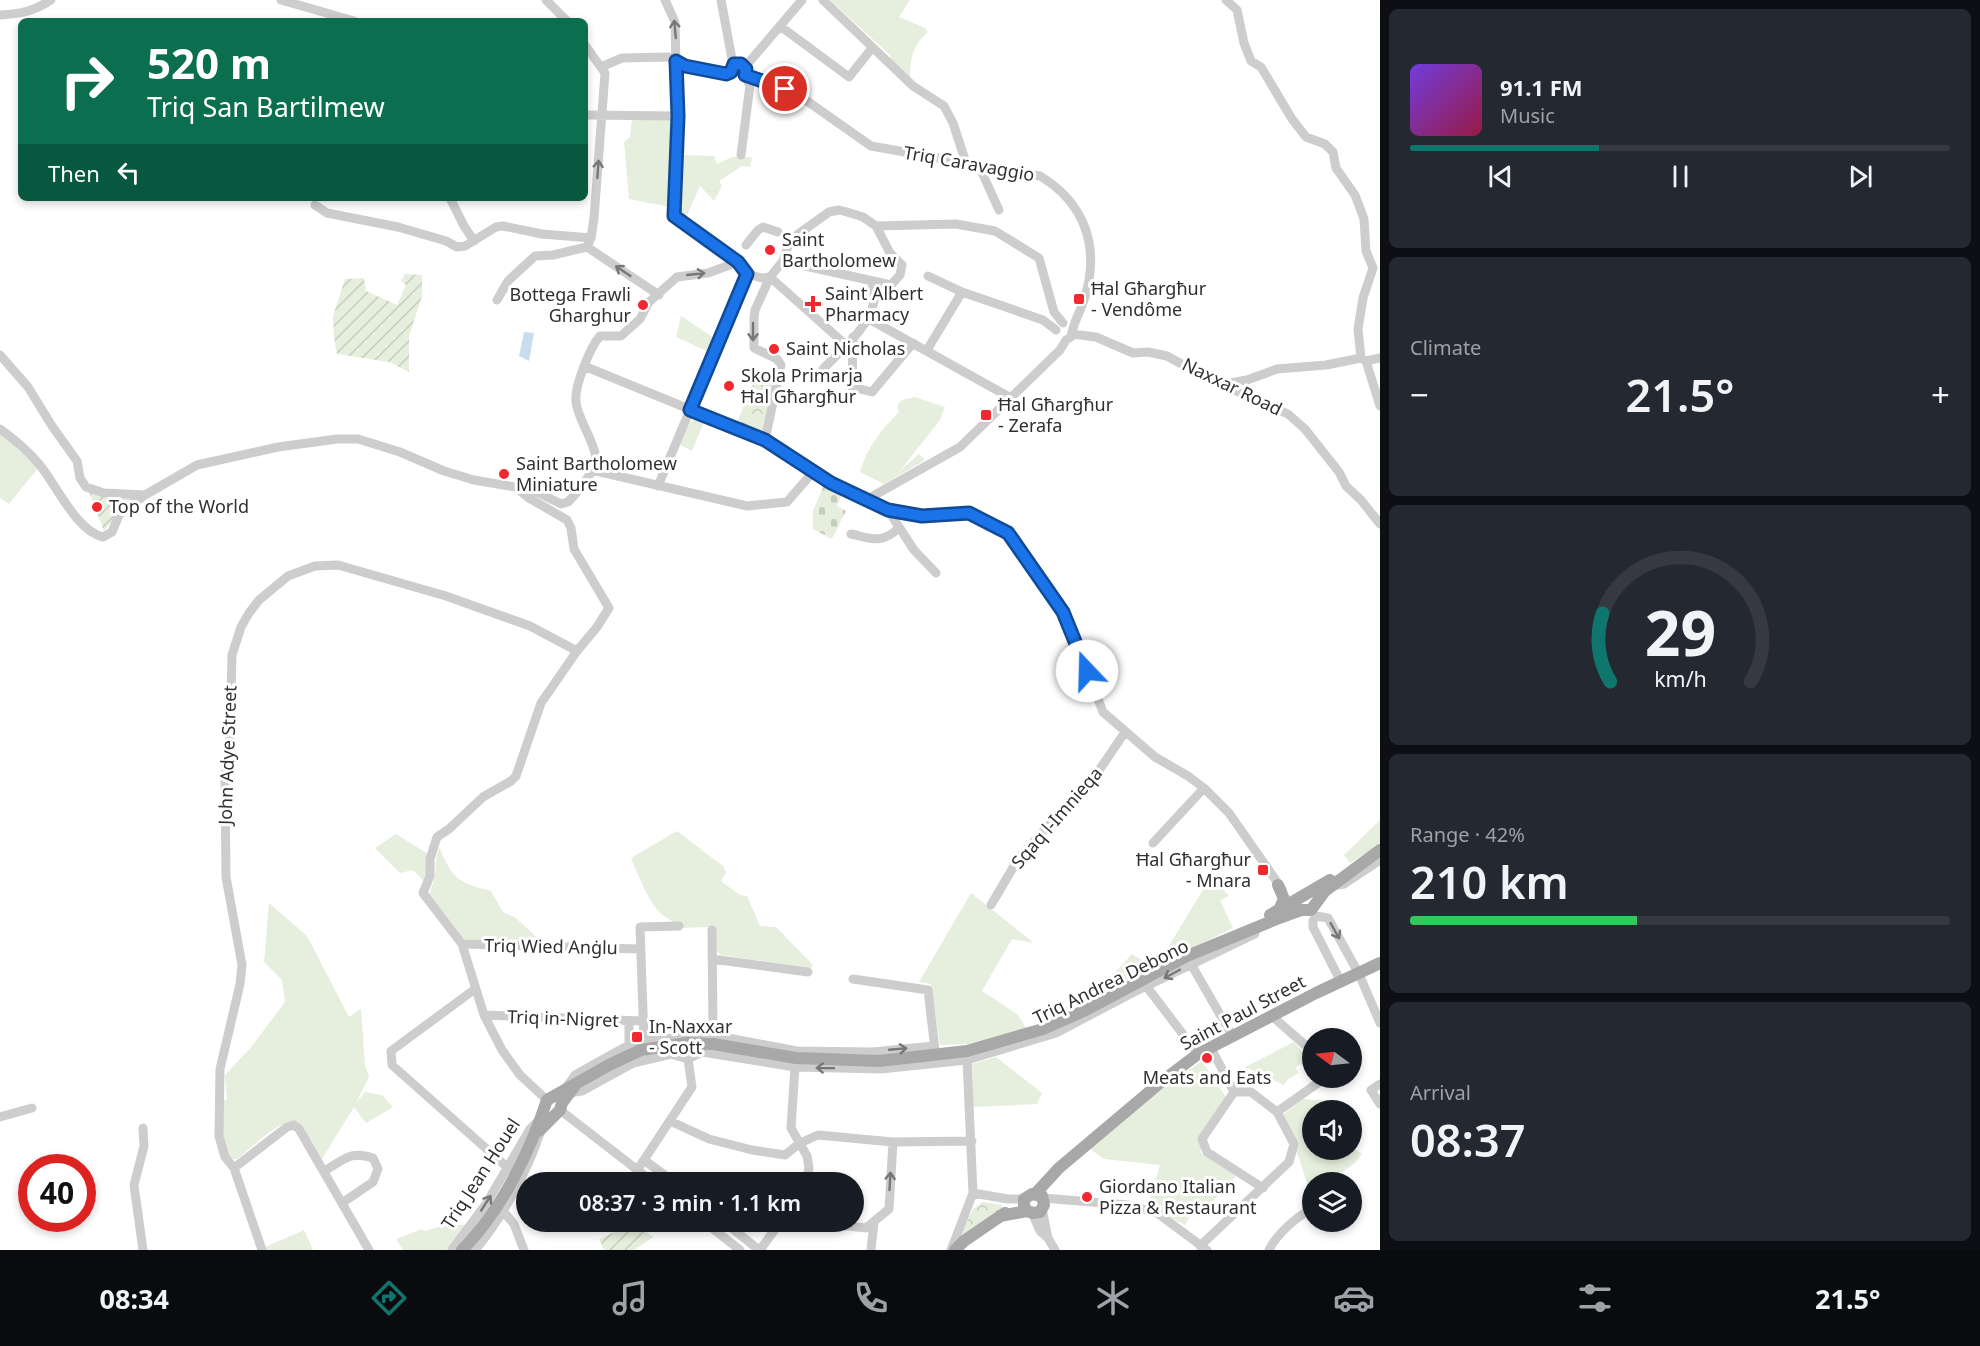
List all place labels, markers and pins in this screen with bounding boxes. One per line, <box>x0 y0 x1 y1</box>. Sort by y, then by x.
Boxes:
pin <box>759 63 810 114</box>
place label: Saint Bartholomew <box>782 227 896 272</box>
marker: Saint Bartholomew <box>763 243 777 257</box>
place label: Ħal Għargħur - Vendôme <box>1091 276 1207 321</box>
place label: Saint Albert Pharmacy <box>825 281 924 326</box>
place label: Bottega Frawli Gharghur <box>509 282 632 327</box>
marker: Ħal Għargħur - Vendôme <box>1072 292 1086 306</box>
marker: Saint Albert Pharmacy <box>806 297 820 311</box>
marker: Bottega Frawli Gharghur <box>636 298 650 312</box>
place label: Saint Nicholas <box>786 336 905 360</box>
marker: Saint Nicholas <box>767 342 781 356</box>
place label: Skola Primarja Ħal Għargħur <box>741 363 863 408</box>
marker: Skola Primarja Ħal Għargħur <box>722 379 736 393</box>
place label: Ħal Għargħur - Zerafa <box>998 392 1114 437</box>
marker: Ħal Għargħur - Zerafa <box>979 408 993 422</box>
place label: Saint Bartholomew Miniature <box>516 451 677 496</box>
marker: Saint Bartholomew Miniature <box>497 467 511 481</box>
place label: Top of the World <box>109 494 249 518</box>
marker: Top of the World <box>90 500 104 514</box>
place label: Ħal Għargħur - Mnara <box>1136 847 1252 892</box>
marker: Ħal Għargħur - Mnara <box>1256 863 1270 877</box>
place label: In-Naxxar - Scott <box>649 1014 733 1059</box>
marker: In-Naxxar - Scott <box>630 1030 644 1044</box>
marker: Meats and Eats <box>1200 1051 1214 1065</box>
place label: Meats and Eats <box>1143 1065 1271 1089</box>
place label: Giordano Italian Pizza & Restaurant <box>1099 1174 1257 1219</box>
marker: Giordano Italian Pizza & Restaurant <box>1080 1190 1094 1204</box>

